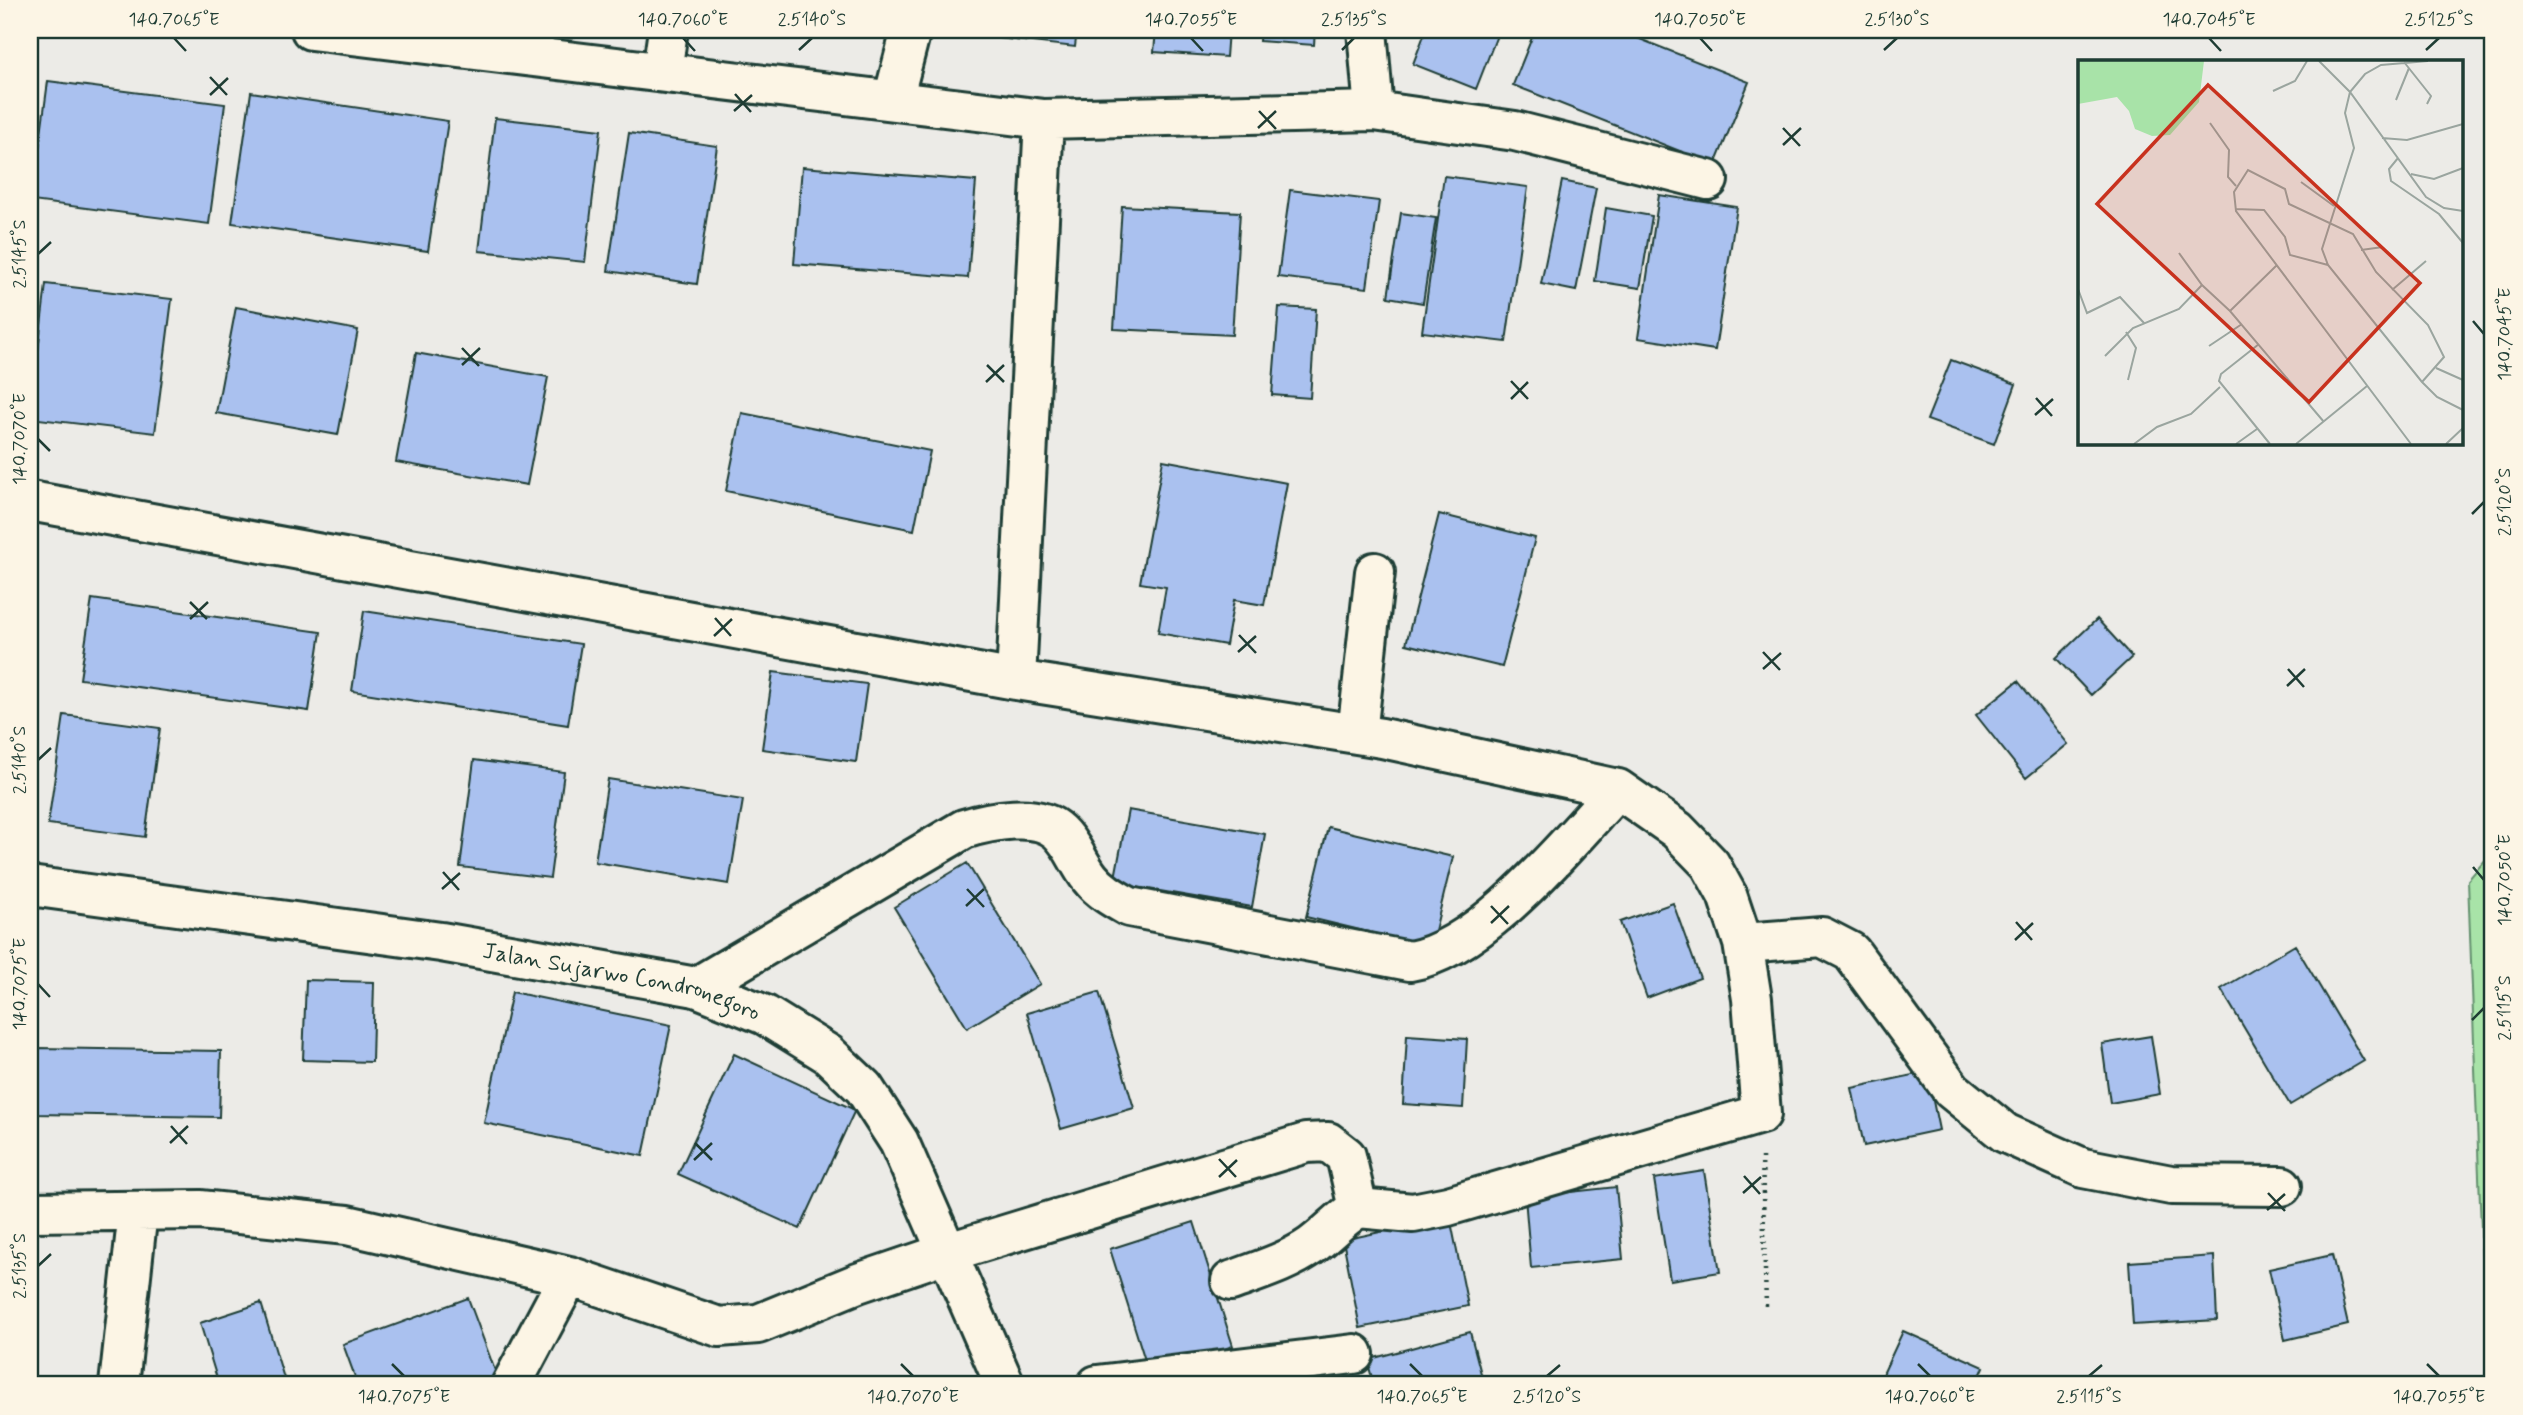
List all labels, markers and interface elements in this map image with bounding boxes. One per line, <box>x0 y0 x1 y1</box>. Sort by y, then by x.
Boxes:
text: 140.7065°E <box>128 8 220 32</box>
text: 140.7060°E <box>638 8 728 32</box>
text: 2.5140°S <box>778 8 846 32</box>
text: 140.7055°E <box>1145 8 1237 32</box>
text: 2.5135°S <box>1321 8 1387 32</box>
text: 140.7050°E <box>1654 8 1746 32</box>
text: 2.5130°S <box>1864 8 1930 32</box>
text: 140.7045°E <box>2162 8 2256 32</box>
text: 2.5125°S <box>2404 8 2474 32</box>
inset map <box>2078 60 2464 444</box>
text: 2.5145°S <box>8 219 32 289</box>
text: 140.7045°E <box>2493 287 2517 381</box>
text: 140.7070°E <box>8 393 32 485</box>
text: 2.5120°S <box>2493 468 2517 536</box>
text: 2.5140°S <box>8 726 32 794</box>
text: 140.7050°E <box>2493 834 2517 926</box>
street label: Jalan Sujarwo Condronegoro <box>480 937 764 1029</box>
text: 140.7075°E <box>8 938 32 1030</box>
text: 2.5115°S <box>2493 975 2517 1041</box>
text: 2.5135°S <box>8 1233 32 1299</box>
text: 140.7075°E <box>358 1385 450 1409</box>
text: 140.7070°E <box>867 1385 959 1409</box>
text: 140.7065°E <box>1376 1385 1468 1409</box>
text: 2.5120°S <box>1513 1385 1581 1409</box>
text: 140.7060°E <box>1885 1385 1975 1409</box>
text: 2.5115°S <box>2056 1385 2122 1409</box>
text: 140.7055°E <box>2393 1385 2485 1409</box>

